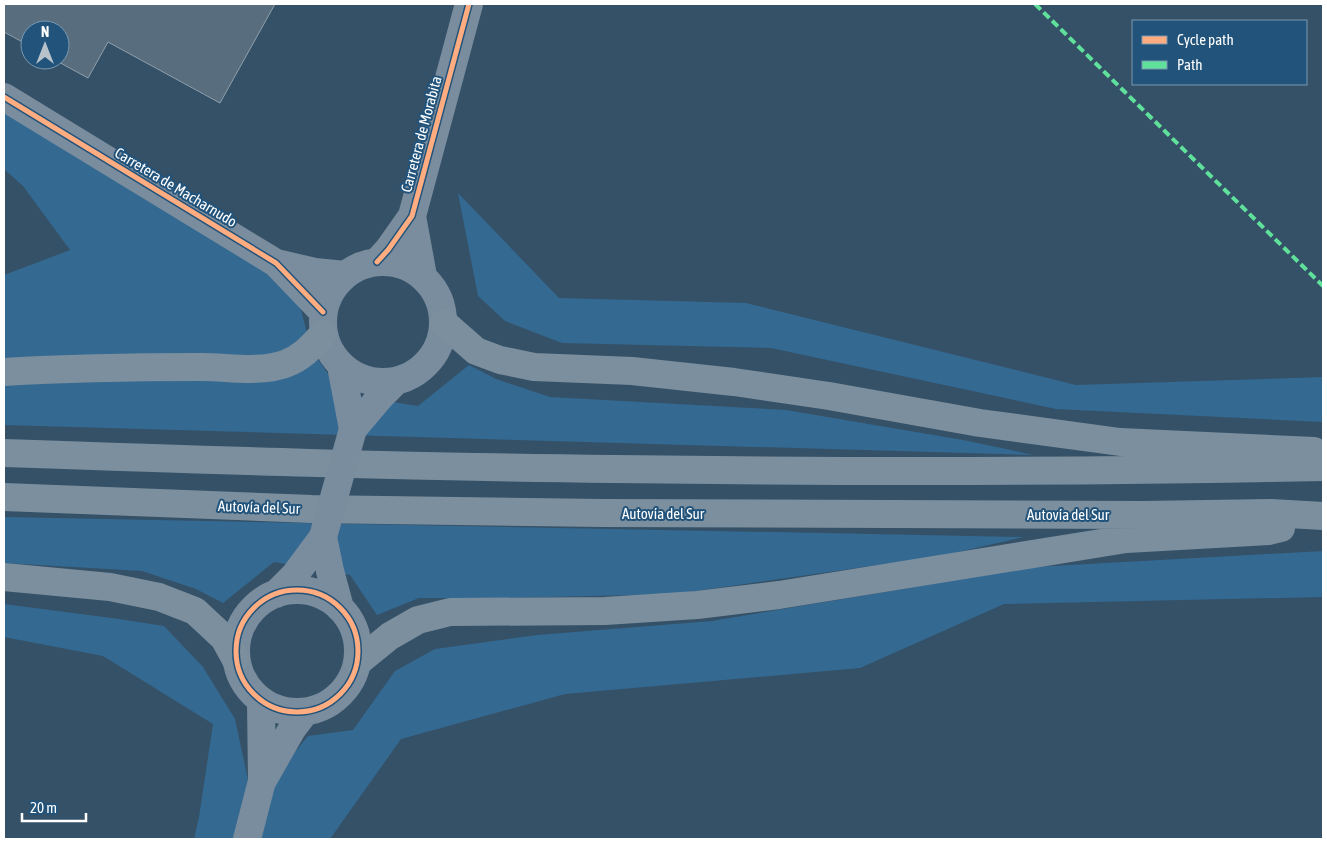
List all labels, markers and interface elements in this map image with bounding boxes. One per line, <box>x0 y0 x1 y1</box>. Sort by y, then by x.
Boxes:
north arrow <box>20 20 70 70</box>
legend <box>1132 20 1307 85</box>
text: N <box>41 24 49 40</box>
text: Cycle path <box>1177 31 1234 48</box>
text: Path <box>1177 56 1203 73</box>
street label: Carretera de Morabita <box>397 74 445 194</box>
street label: Carretera de Macharnudo <box>112 144 240 230</box>
street label: Autovía del Sur <box>218 497 301 517</box>
street label: Autovía del Sur <box>622 505 705 522</box>
street label: Autovía del Sur <box>1027 506 1110 523</box>
scale bar <box>22 790 86 822</box>
text: 20 m <box>30 799 57 816</box>

